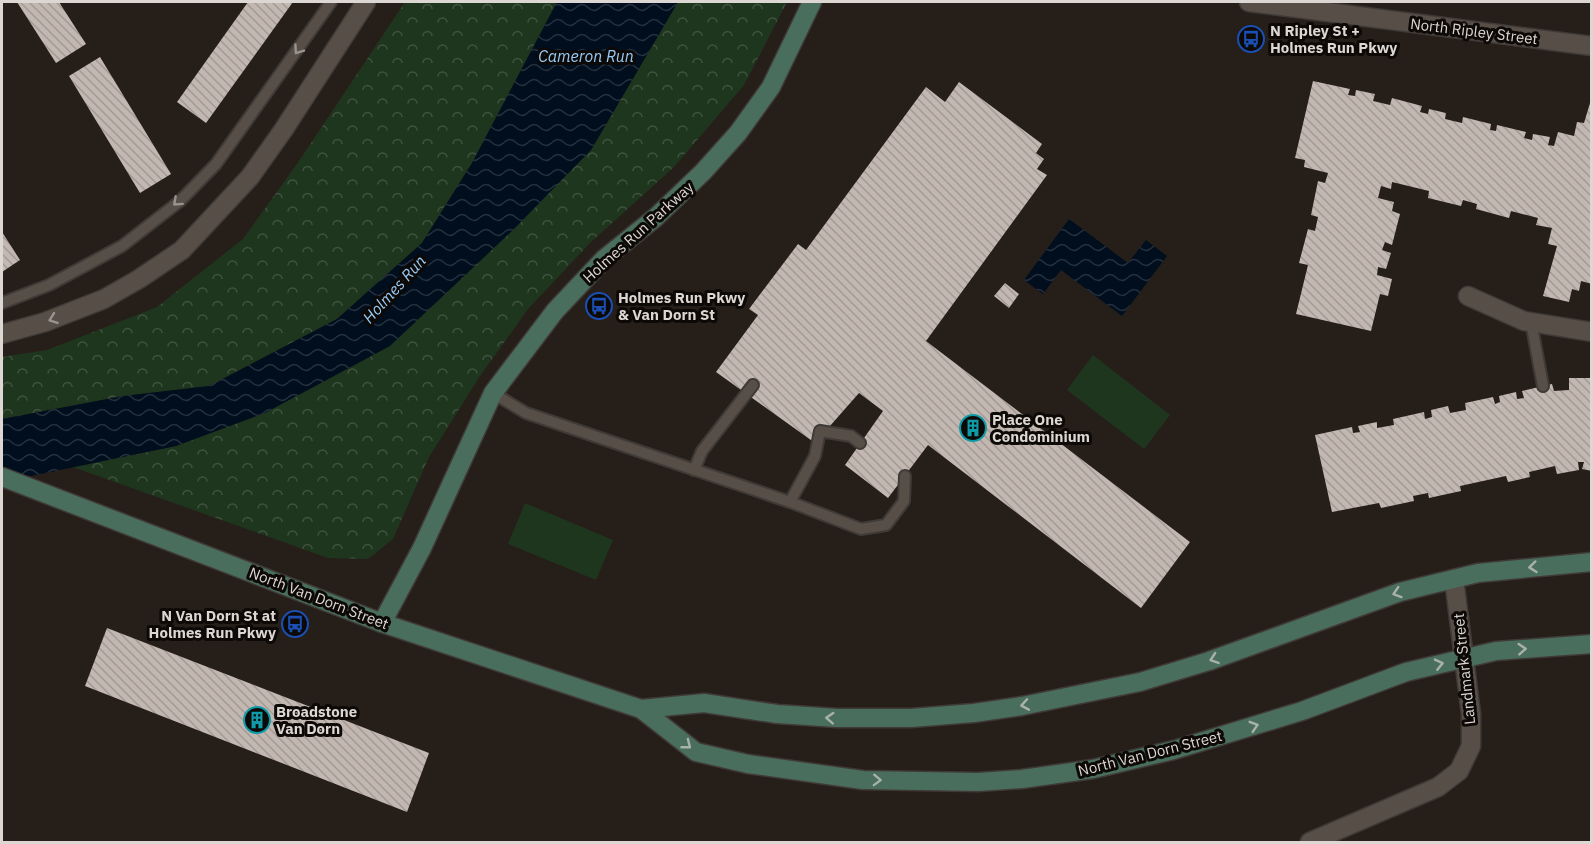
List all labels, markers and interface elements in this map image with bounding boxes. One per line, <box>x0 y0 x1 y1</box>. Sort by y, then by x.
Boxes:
street label: North Ripley Street <box>1409 14 1539 48</box>
place label: N Ripley St + Holmes Run Pkwy <box>1270 21 1397 57</box>
bus stop icon: N Ripley St + Holmes Run Pkwy <box>1236 24 1266 54</box>
one-way arrow <box>294 43 305 54</box>
water label: Cameron Run <box>538 46 634 66</box>
street label: Holmes Run Parkway <box>579 177 698 287</box>
one-way arrow <box>174 195 184 206</box>
water label: Holmes Run <box>358 251 430 327</box>
place label: Holmes Run Pkwy & Van Dorn St <box>618 288 745 324</box>
bus stop icon: Holmes Run Pkwy & Van Dorn St <box>584 291 614 321</box>
one-way arrow <box>49 311 59 324</box>
place label: Place One Condominium <box>992 410 1090 446</box>
building icon: Place One Condominium <box>958 413 988 443</box>
one-way arrow <box>1529 561 1538 573</box>
street label: North Van Dorn Street <box>247 563 391 633</box>
one-way arrow <box>1392 586 1403 598</box>
place label: N Van Dorn St at Holmes Run Pkwy <box>149 606 276 642</box>
bus stop icon: N Van Dorn St at Holmes Run Pkwy <box>280 609 310 639</box>
street label: Landmark Street <box>1449 612 1479 726</box>
one-way arrow <box>1518 643 1527 656</box>
one-way arrow <box>1209 652 1220 665</box>
one-way arrow <box>1434 659 1444 672</box>
one-way arrow <box>1020 698 1030 711</box>
place label: Broadstone Van Dorn <box>276 702 357 738</box>
building icon: Broadstone Van Dorn <box>242 705 272 735</box>
one-way arrow <box>826 711 835 724</box>
one-way arrow <box>1248 721 1259 733</box>
street label: North Van Dorn Street <box>1076 726 1224 780</box>
one-way arrow <box>680 738 691 749</box>
one-way arrow <box>872 774 881 787</box>

